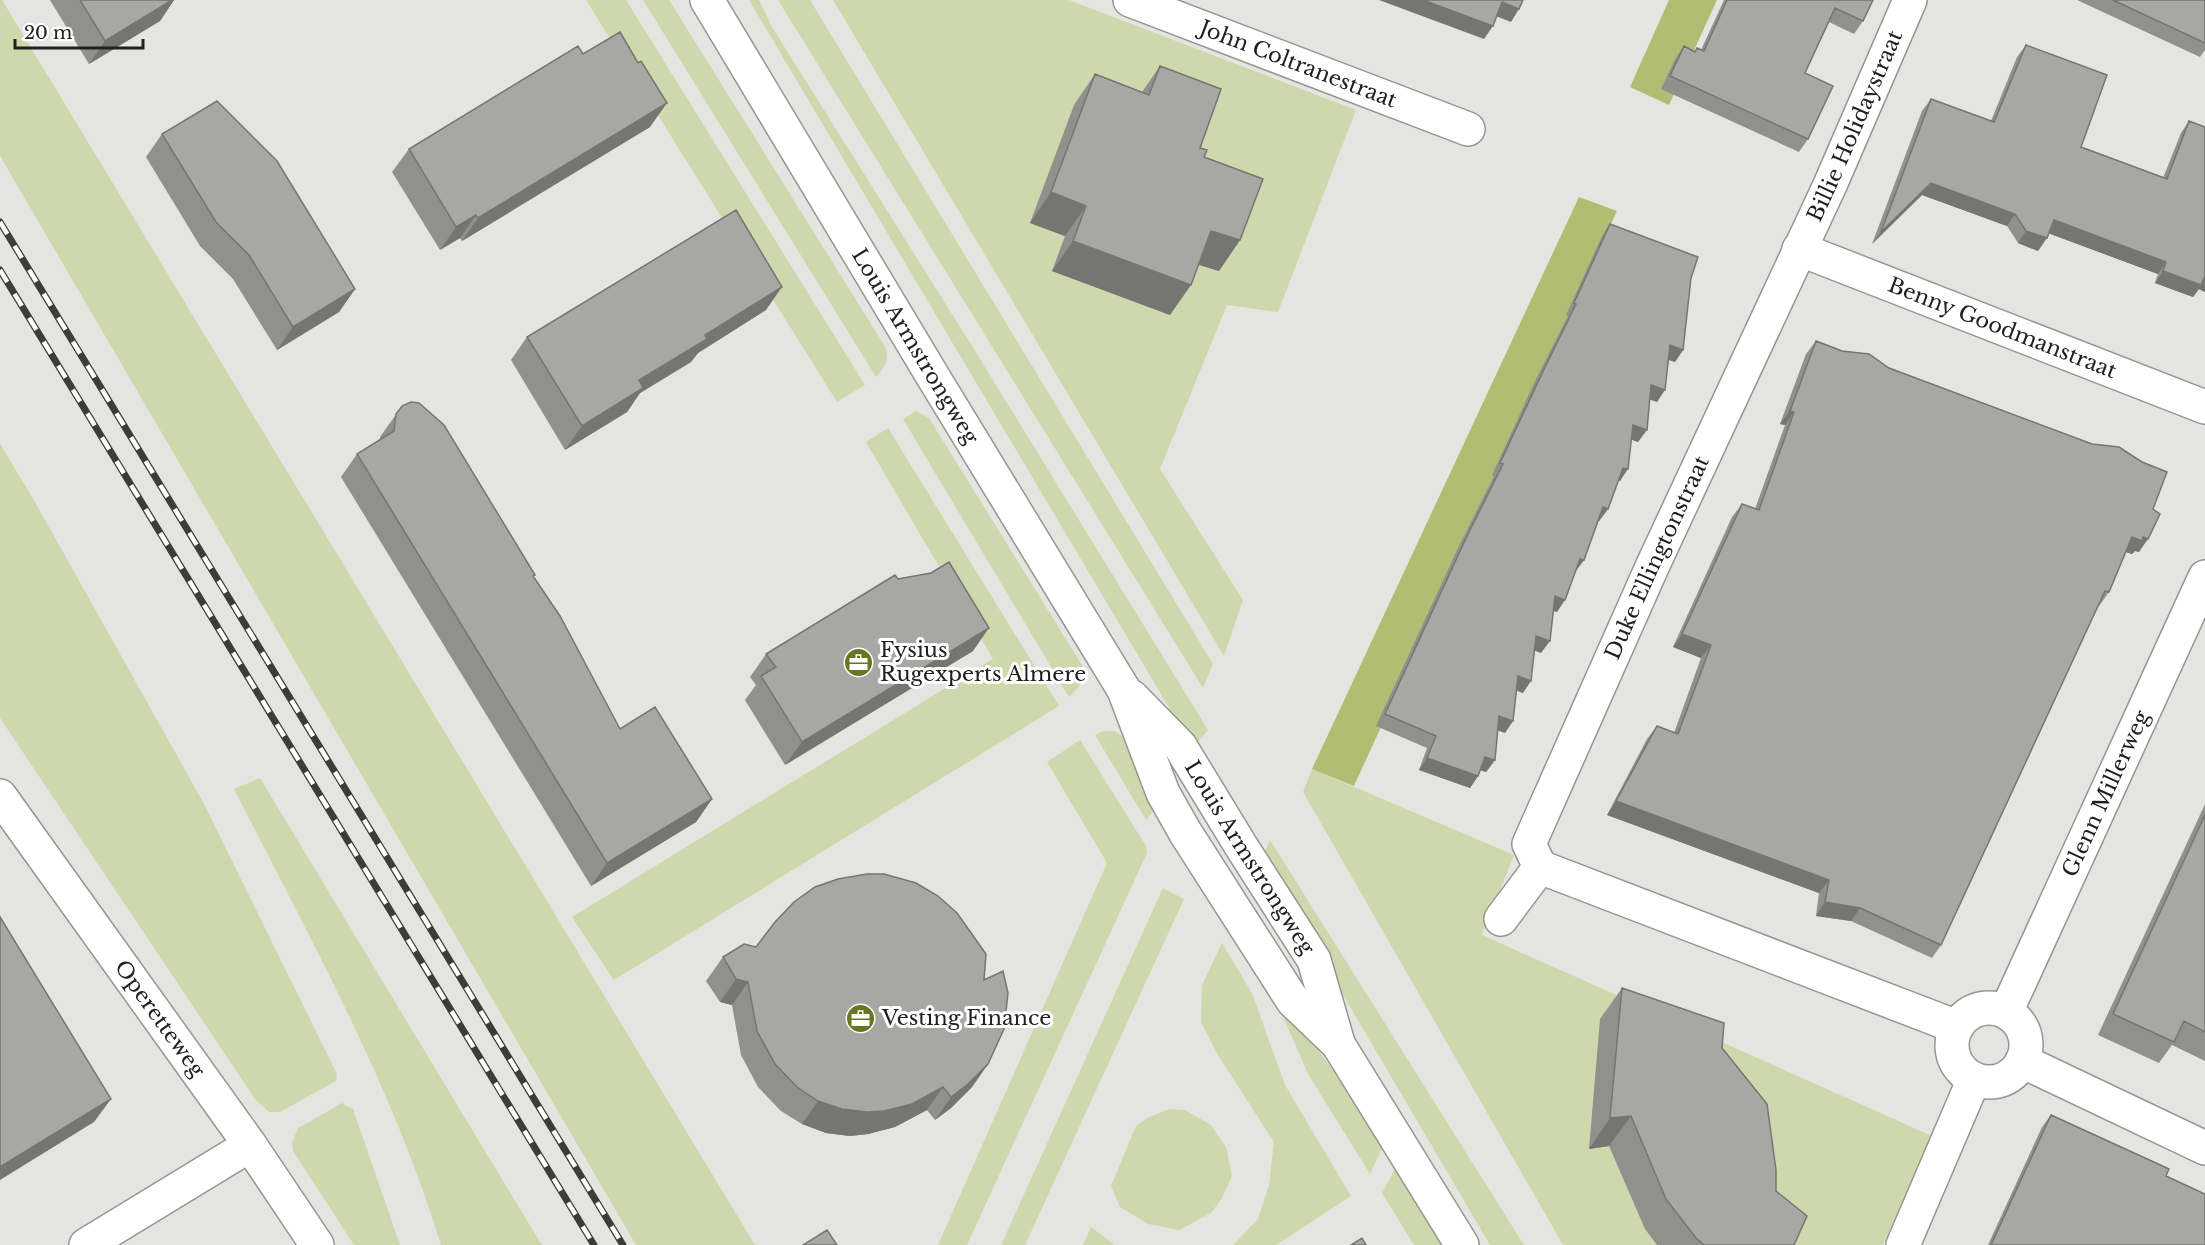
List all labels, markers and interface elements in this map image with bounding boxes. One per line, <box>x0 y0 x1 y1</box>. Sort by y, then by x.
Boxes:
scale bar <box>15 12 142 50</box>
street label: John Coltranestraat <box>1193 14 1400 114</box>
text: 20 m <box>24 22 72 44</box>
street label: Billie Holidaystraat <box>1802 27 1908 226</box>
street label: Louis Armstrongweg <box>846 244 984 449</box>
street label: Benny Goodmanstraat <box>1884 272 2120 384</box>
street label: Duke Ellingtonstraat <box>1600 452 1715 664</box>
place label: Fysius Rugexperts Almere <box>880 637 1086 687</box>
office icon: Fysius Rugexperts Almere <box>843 646 875 678</box>
street label: Glenn Millerweg <box>2057 706 2155 881</box>
street label: Louis Armstrongweg <box>1179 756 1320 960</box>
street label: Operetteweg <box>109 955 211 1083</box>
office icon: Vesting Finance <box>845 1002 877 1034</box>
place label: Vesting Finance <box>881 1005 1051 1031</box>

